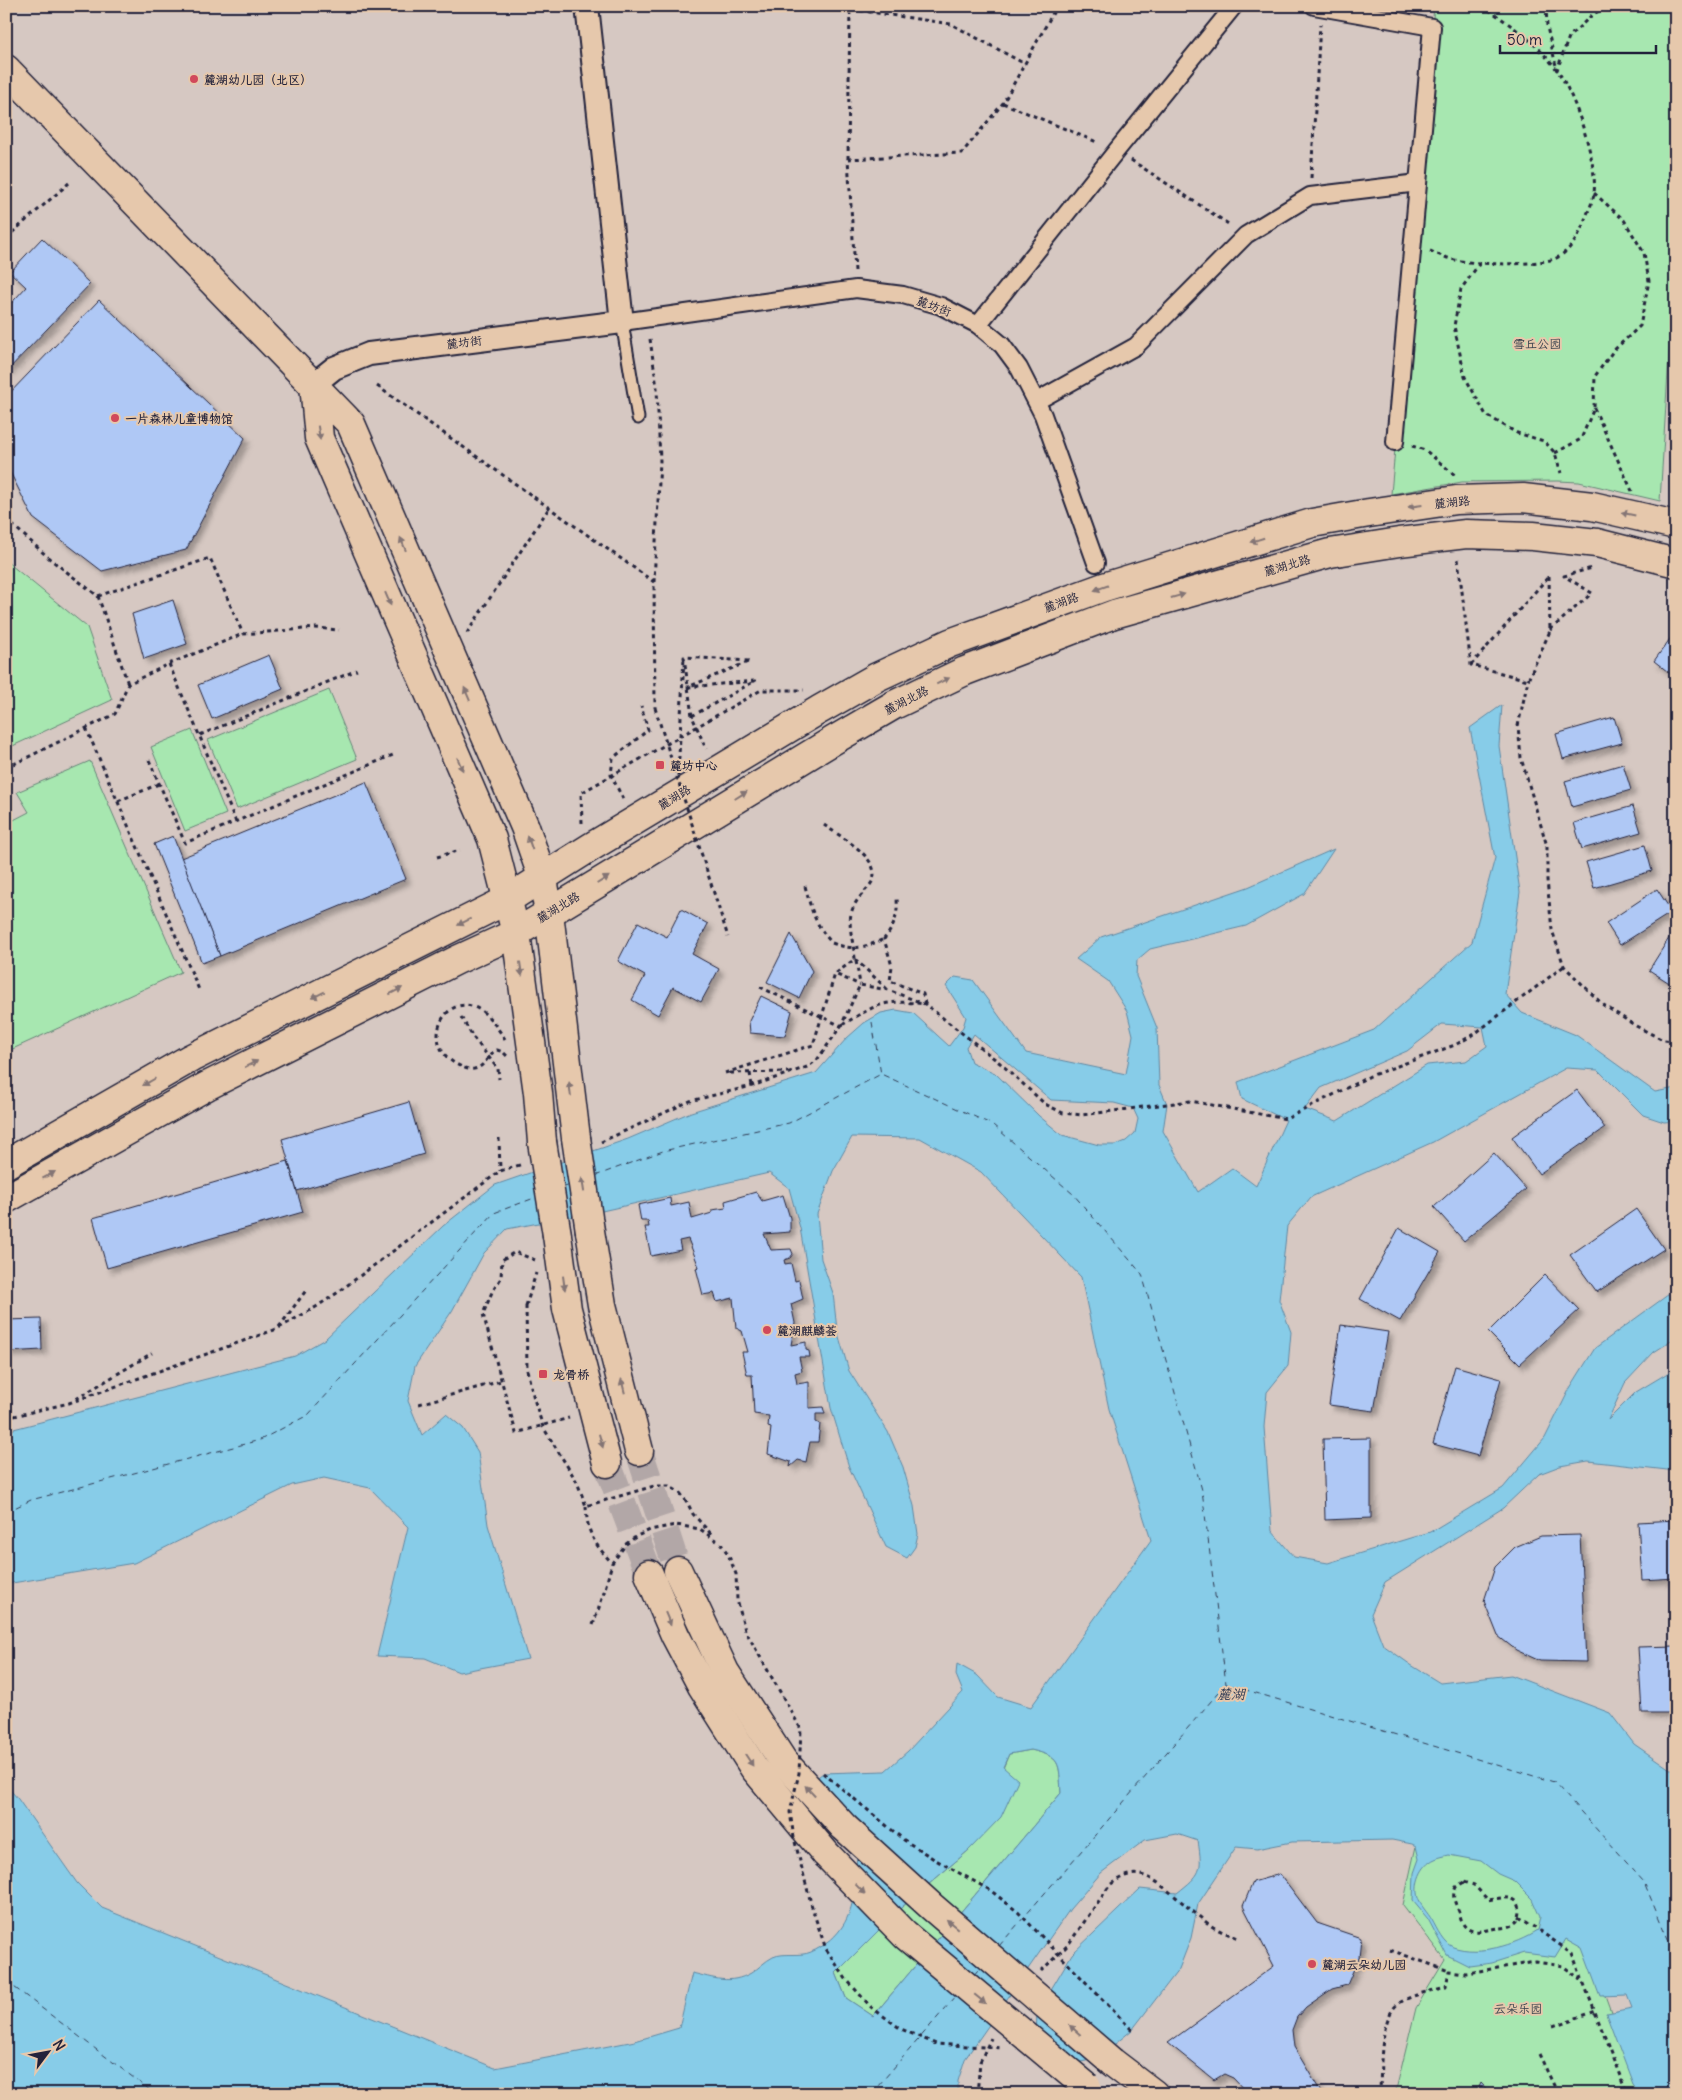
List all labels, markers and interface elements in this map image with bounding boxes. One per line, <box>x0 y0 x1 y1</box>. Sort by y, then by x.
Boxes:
scale bar <box>1500 22 1656 54</box>
text: 50 m <box>1507 30 1542 49</box>
place label: 麓湖幼儿园（北区） <box>204 72 312 87</box>
marker: 麓湖幼儿园（北区） <box>188 73 200 85</box>
street label: 麓坊街 <box>915 293 953 319</box>
street label: 麓坊街 <box>445 332 483 352</box>
park label: 雪丘公园 <box>1513 336 1561 351</box>
place label: 一片森林儿童博物馆 <box>125 411 233 426</box>
marker: 一片森林儿童博物馆 <box>109 412 121 424</box>
one-way arrow <box>316 425 324 441</box>
street label: 麓湖路 <box>1433 493 1471 511</box>
one-way arrow <box>1407 503 1423 511</box>
one-way arrow <box>1620 509 1636 517</box>
one-way arrow <box>1249 536 1264 544</box>
one-way arrow <box>399 537 407 551</box>
street label: 麓湖北路 <box>1262 551 1312 579</box>
one-way arrow <box>1094 585 1109 592</box>
street label: 麓湖路 <box>1042 589 1080 615</box>
one-way arrow <box>385 592 393 606</box>
one-way arrow <box>1171 592 1186 600</box>
one-way arrow <box>936 677 951 685</box>
street label: 麓湖北路 <box>881 682 931 718</box>
one-way arrow <box>463 687 471 701</box>
one-way arrow <box>456 757 464 771</box>
place label: 麓坊中心 <box>670 758 718 773</box>
marker: 麓坊中心 <box>654 759 666 771</box>
street label: 麓湖路 <box>655 781 693 813</box>
one-way arrow <box>734 790 748 800</box>
one-way arrow <box>526 836 534 851</box>
one-way arrow <box>596 876 609 885</box>
street label: 麓湖北路 <box>534 888 582 926</box>
one-way arrow <box>457 918 471 926</box>
one-way arrow <box>517 961 525 977</box>
one-way arrow <box>388 987 403 995</box>
one-way arrow <box>311 991 325 999</box>
one-way arrow <box>243 1060 258 1068</box>
one-way arrow <box>142 1078 156 1086</box>
one-way arrow <box>566 1081 574 1097</box>
one-way arrow <box>41 1171 56 1179</box>
one-way arrow <box>578 1176 586 1192</box>
one-way arrow <box>560 1276 568 1292</box>
place label: 麓湖麒麟荟 <box>777 1323 837 1338</box>
marker: 麓湖麒麟荟 <box>761 1324 773 1336</box>
place label: 龙骨桥 <box>553 1367 590 1382</box>
marker: 龙骨桥 <box>537 1368 549 1380</box>
one-way arrow <box>619 1379 627 1394</box>
one-way arrow <box>597 1434 605 1449</box>
one-way arrow <box>664 1612 672 1627</box>
water label: 麓湖 <box>1217 1685 1247 1703</box>
one-way arrow <box>744 1753 754 1766</box>
one-way arrow <box>805 1785 816 1798</box>
one-way arrow <box>854 1883 866 1895</box>
one-way arrow <box>946 1918 959 1929</box>
place label: 麓湖云朵幼儿园 <box>1322 1957 1406 1972</box>
marker: 麓湖云朵幼儿园 <box>1306 1958 1318 1970</box>
one-way arrow <box>974 1993 987 2004</box>
park label: 云朵乐园 <box>1494 2001 1542 2016</box>
one-way arrow <box>1069 2024 1082 2035</box>
north arrow <box>22 2028 72 2078</box>
text: N <box>49 2036 69 2054</box>

